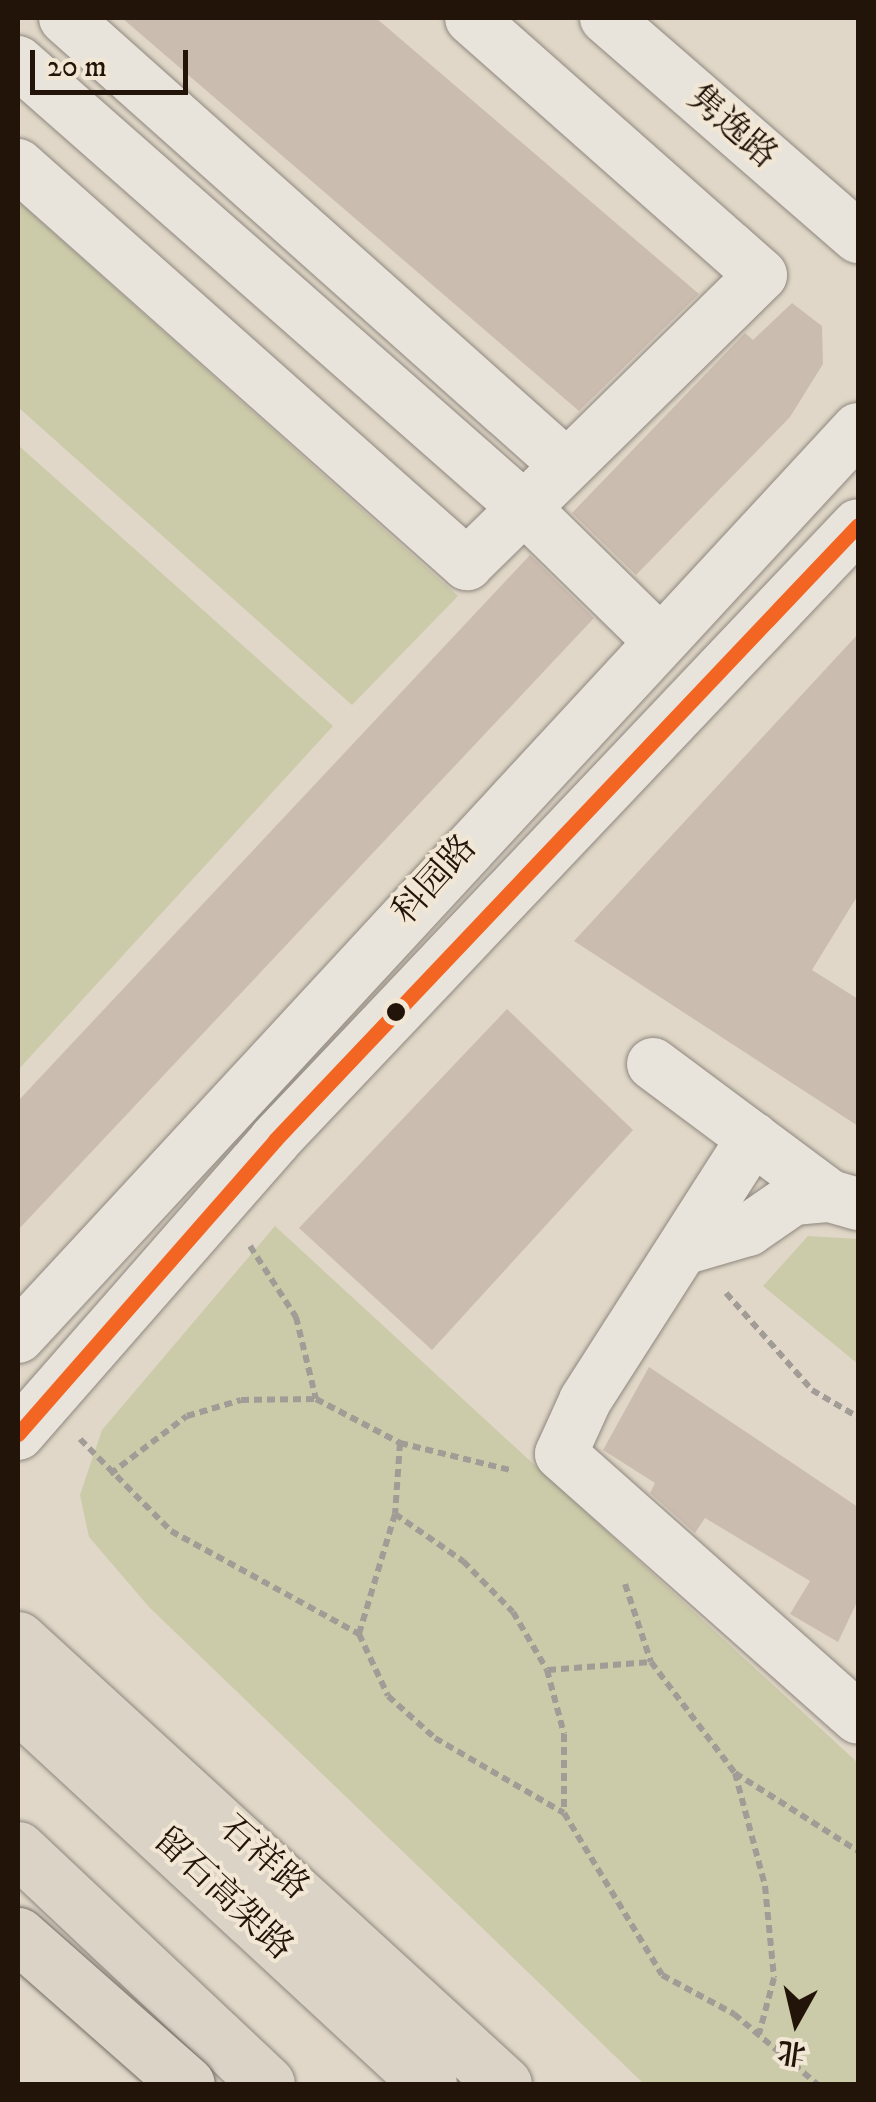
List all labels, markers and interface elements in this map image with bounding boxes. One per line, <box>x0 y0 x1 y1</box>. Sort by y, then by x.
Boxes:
scale bar <box>35 30 192 92</box>
text: 20 m <box>47 49 107 86</box>
street label: 隽逸路 <box>679 77 785 177</box>
street label: 科园路 <box>384 827 486 933</box>
unlabelled marker <box>386 1002 406 1022</box>
street label: 石祥路 <box>211 1807 317 1909</box>
street label: 留石高架路 <box>145 1819 301 1969</box>
north arrow <box>746 1972 846 2072</box>
text: 北 <box>775 2033 808 2071</box>

